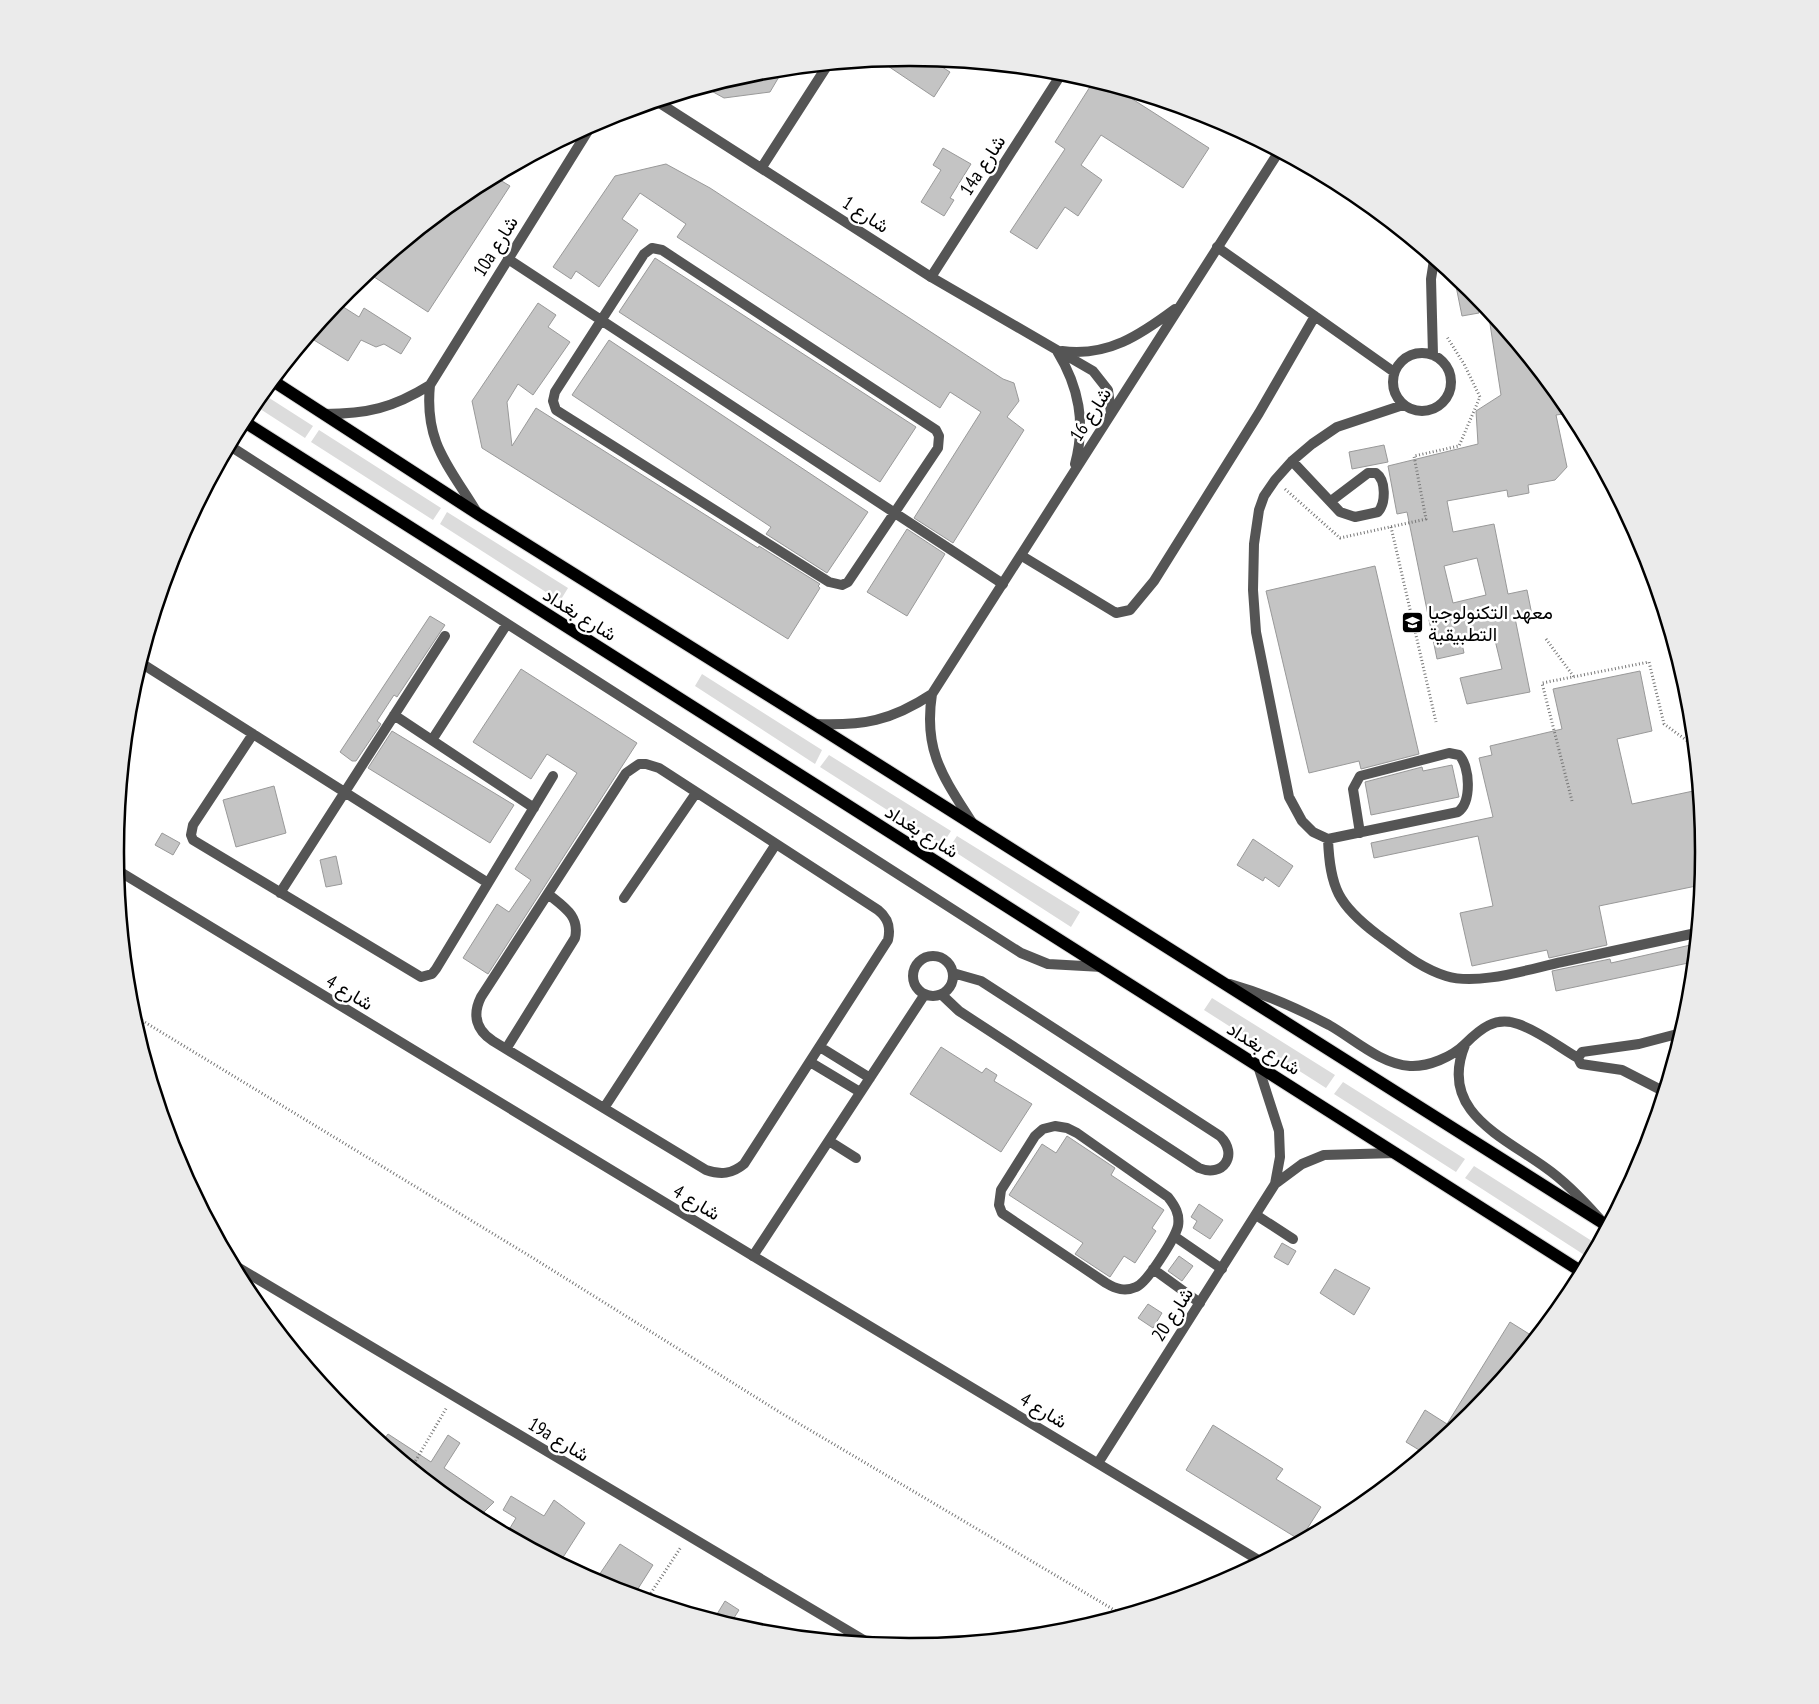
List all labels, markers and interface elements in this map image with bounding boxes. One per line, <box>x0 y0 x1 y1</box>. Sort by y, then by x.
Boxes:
street label: 14a شارع <box>954 130 1011 200</box>
street label: شارع 1 <box>838 190 894 239</box>
street label: 10a شارع <box>467 211 524 281</box>
street label: شارع 16 <box>1064 383 1117 446</box>
street label: شارع بغداد <box>538 582 621 647</box>
place label: معهد التكنولوجيا التطبيقية <box>1428 600 1553 646</box>
school or university icon: معهد التكنولوجيا التطبيقية <box>1400 611 1424 635</box>
street label: شارع بغداد <box>880 799 963 864</box>
street label: شارع 4 <box>322 969 378 1016</box>
street label: شارع بغداد <box>1222 1016 1305 1081</box>
street label: شارع 4 <box>669 1179 725 1226</box>
street label: شارع 20 <box>1146 1283 1199 1346</box>
street label: شارع 4 <box>1016 1387 1072 1434</box>
street label: 19a شارع <box>524 1411 594 1467</box>

